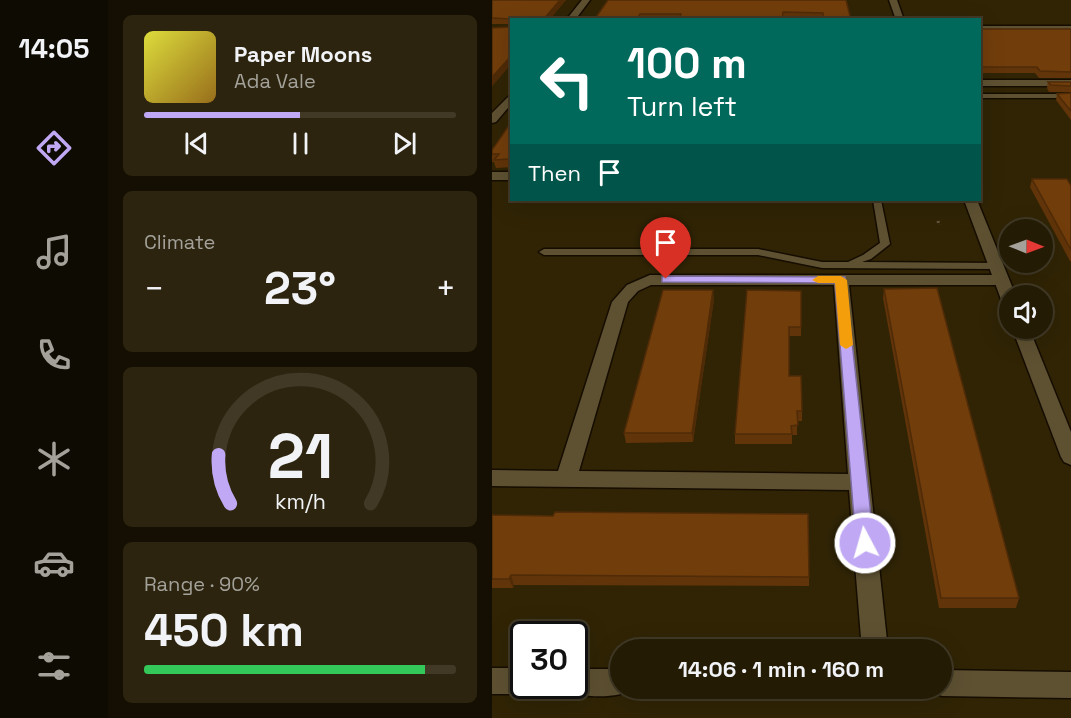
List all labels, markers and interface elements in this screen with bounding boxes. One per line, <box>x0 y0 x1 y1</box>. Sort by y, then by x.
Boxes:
text: 14:05 <box>18 31 90 66</box>
text: 100 m <box>627 37 747 90</box>
text: Paper Moons <box>234 40 372 68</box>
icon: left <box>528 42 606 120</box>
text: Ada Vale <box>234 68 316 94</box>
text: Turn left <box>627 89 737 124</box>
icon: directions <box>33 127 75 169</box>
icon: previous <box>180 127 213 160</box>
icon: pause <box>284 127 317 160</box>
icon: next <box>388 127 421 160</box>
icon: arrive <box>593 156 626 189</box>
text: Then <box>528 159 581 187</box>
pin <box>640 217 691 279</box>
north arrow <box>999 219 1053 273</box>
map controls <box>999 219 1053 339</box>
icon: arrive <box>649 226 682 259</box>
text: Climate <box>144 229 215 255</box>
icon: music <box>33 231 75 273</box>
text: 23° <box>264 260 336 317</box>
text: − <box>144 268 164 310</box>
text: + <box>436 268 456 310</box>
button: sound <box>999 285 1053 339</box>
icon: phone <box>33 334 75 376</box>
text: 21 <box>267 417 333 496</box>
icon: climate <box>33 438 75 480</box>
text: km/h <box>274 488 326 515</box>
position arrow <box>833 511 897 575</box>
icon: car <box>33 542 75 584</box>
text: Range · 90% <box>144 571 260 597</box>
text: 450 km <box>144 602 304 659</box>
speed limit sign: 30 <box>510 621 588 699</box>
icon: filters <box>33 645 75 687</box>
text: 14:06 · 1 min · 160 m <box>678 655 884 683</box>

